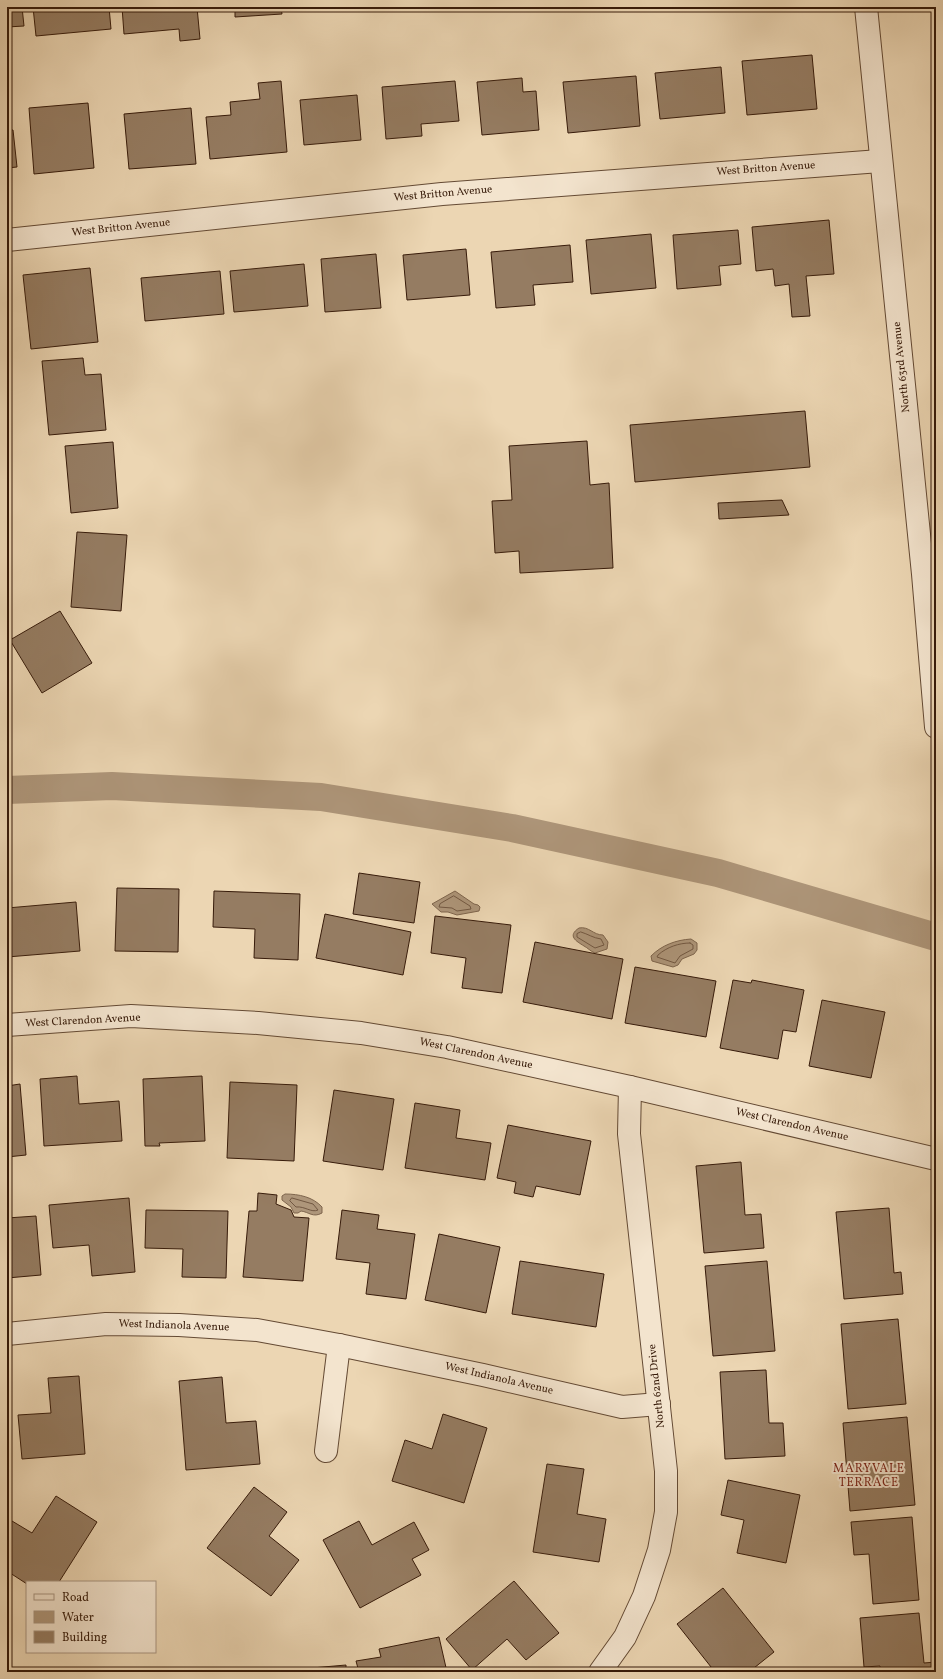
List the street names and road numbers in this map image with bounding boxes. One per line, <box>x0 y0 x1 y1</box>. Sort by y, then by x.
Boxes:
street label: West Britton Avenue <box>716 158 816 180</box>
street label: West Britton Avenue <box>393 182 493 206</box>
street label: West Britton Avenue <box>71 215 171 241</box>
street label: North 63rd Avenue <box>890 321 914 413</box>
street label: West Clarendon Avenue <box>25 1010 141 1032</box>
street label: West Clarendon Avenue <box>418 1035 534 1073</box>
street label: West Clarendon Avenue <box>734 1105 850 1145</box>
street label: West Indianola Avenue <box>118 1317 230 1335</box>
street label: North 62nd Drive <box>645 1343 669 1429</box>
street label: West Indianola Avenue <box>443 1359 555 1399</box>

